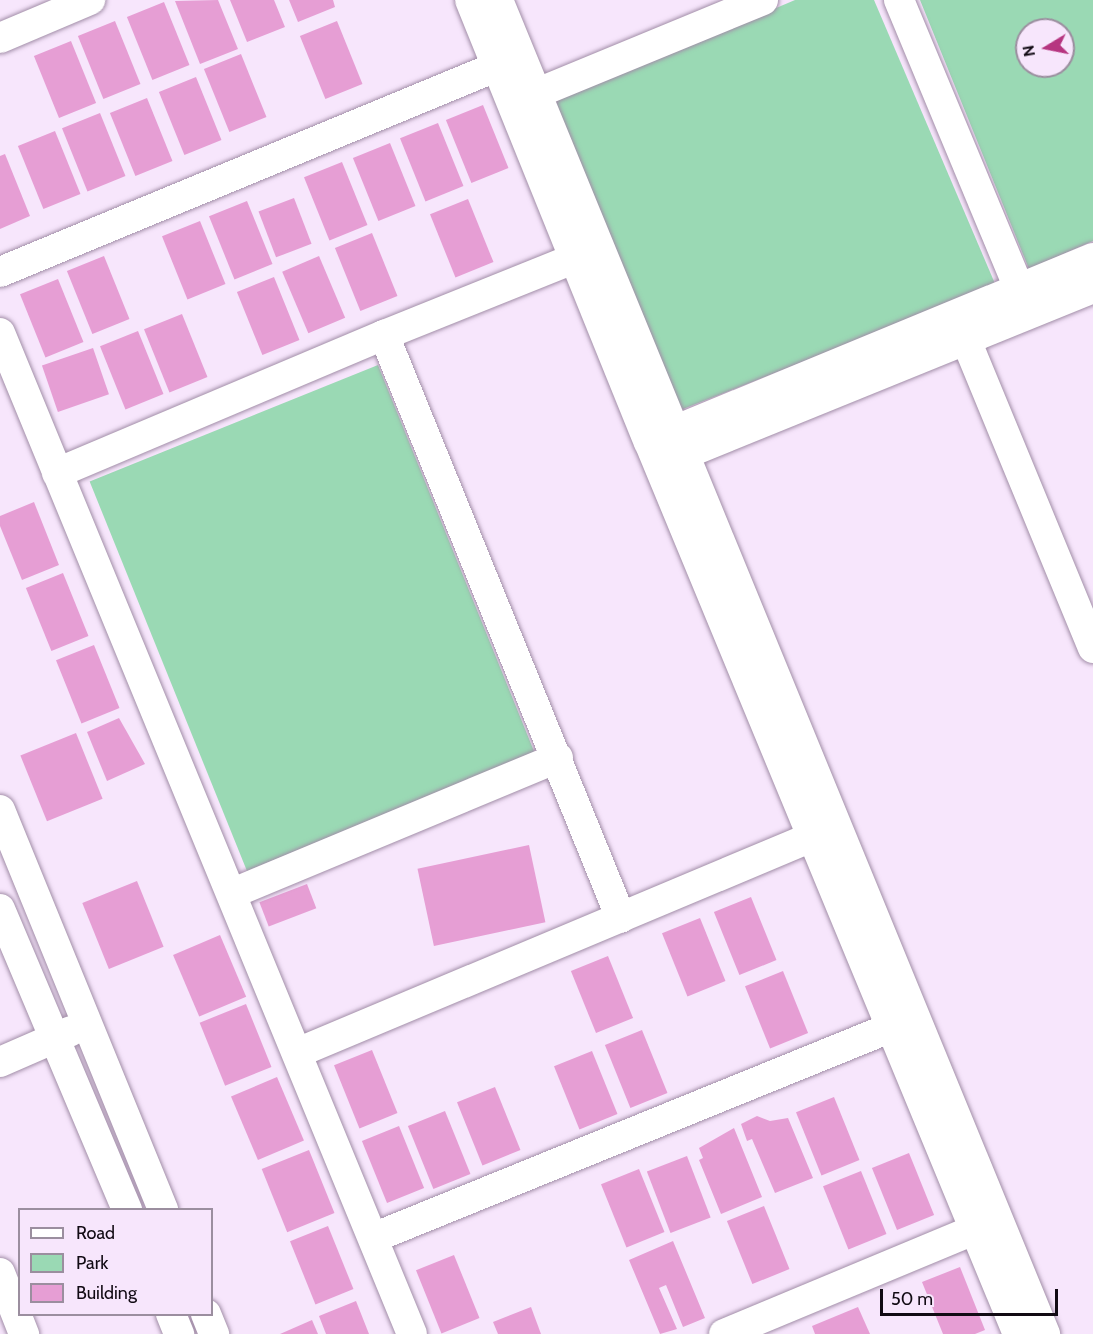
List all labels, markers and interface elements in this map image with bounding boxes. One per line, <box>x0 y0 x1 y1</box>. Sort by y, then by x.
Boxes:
north arrow <box>1015 18 1075 78</box>
text: N <box>1018 44 1039 58</box>
legend <box>18 1208 213 1316</box>
text: Road <box>76 1222 115 1244</box>
text: Park <box>76 1252 108 1274</box>
scale bar <box>883 1277 1062 1315</box>
text: Building <box>76 1282 137 1304</box>
text: 50 m <box>891 1288 933 1310</box>

